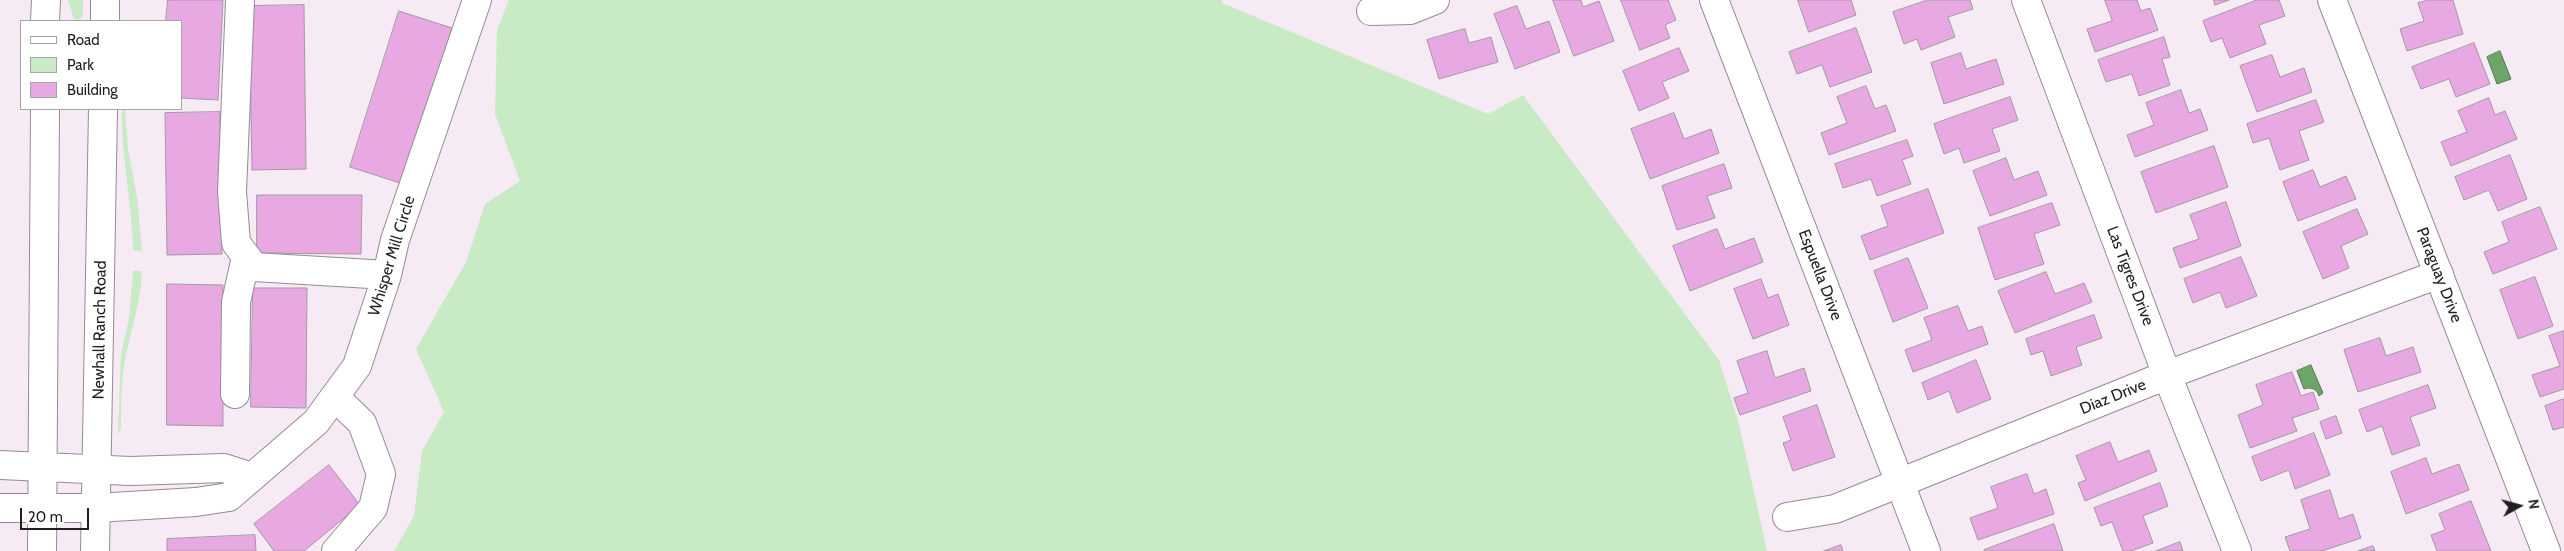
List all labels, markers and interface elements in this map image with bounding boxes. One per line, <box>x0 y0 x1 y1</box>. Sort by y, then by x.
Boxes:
legend <box>20 20 182 110</box>
text: Road <box>67 31 100 49</box>
text: Park <box>67 56 94 74</box>
text: Building <box>67 81 118 99</box>
street label: Whisper Mill Circle <box>365 194 419 318</box>
street label: Las Tigres Drive <box>2102 224 2158 328</box>
street label: Paraguay Drive <box>2412 225 2466 325</box>
street label: Espuella Drive <box>1794 227 1846 323</box>
street label: Newhall Ranch Road <box>89 260 111 400</box>
street label: Diaz Drive <box>2077 375 2149 419</box>
north arrow <box>2494 481 2544 531</box>
scale bar <box>22 498 91 530</box>
text: N <box>2524 498 2543 510</box>
text: 20 m <box>28 508 63 526</box>

